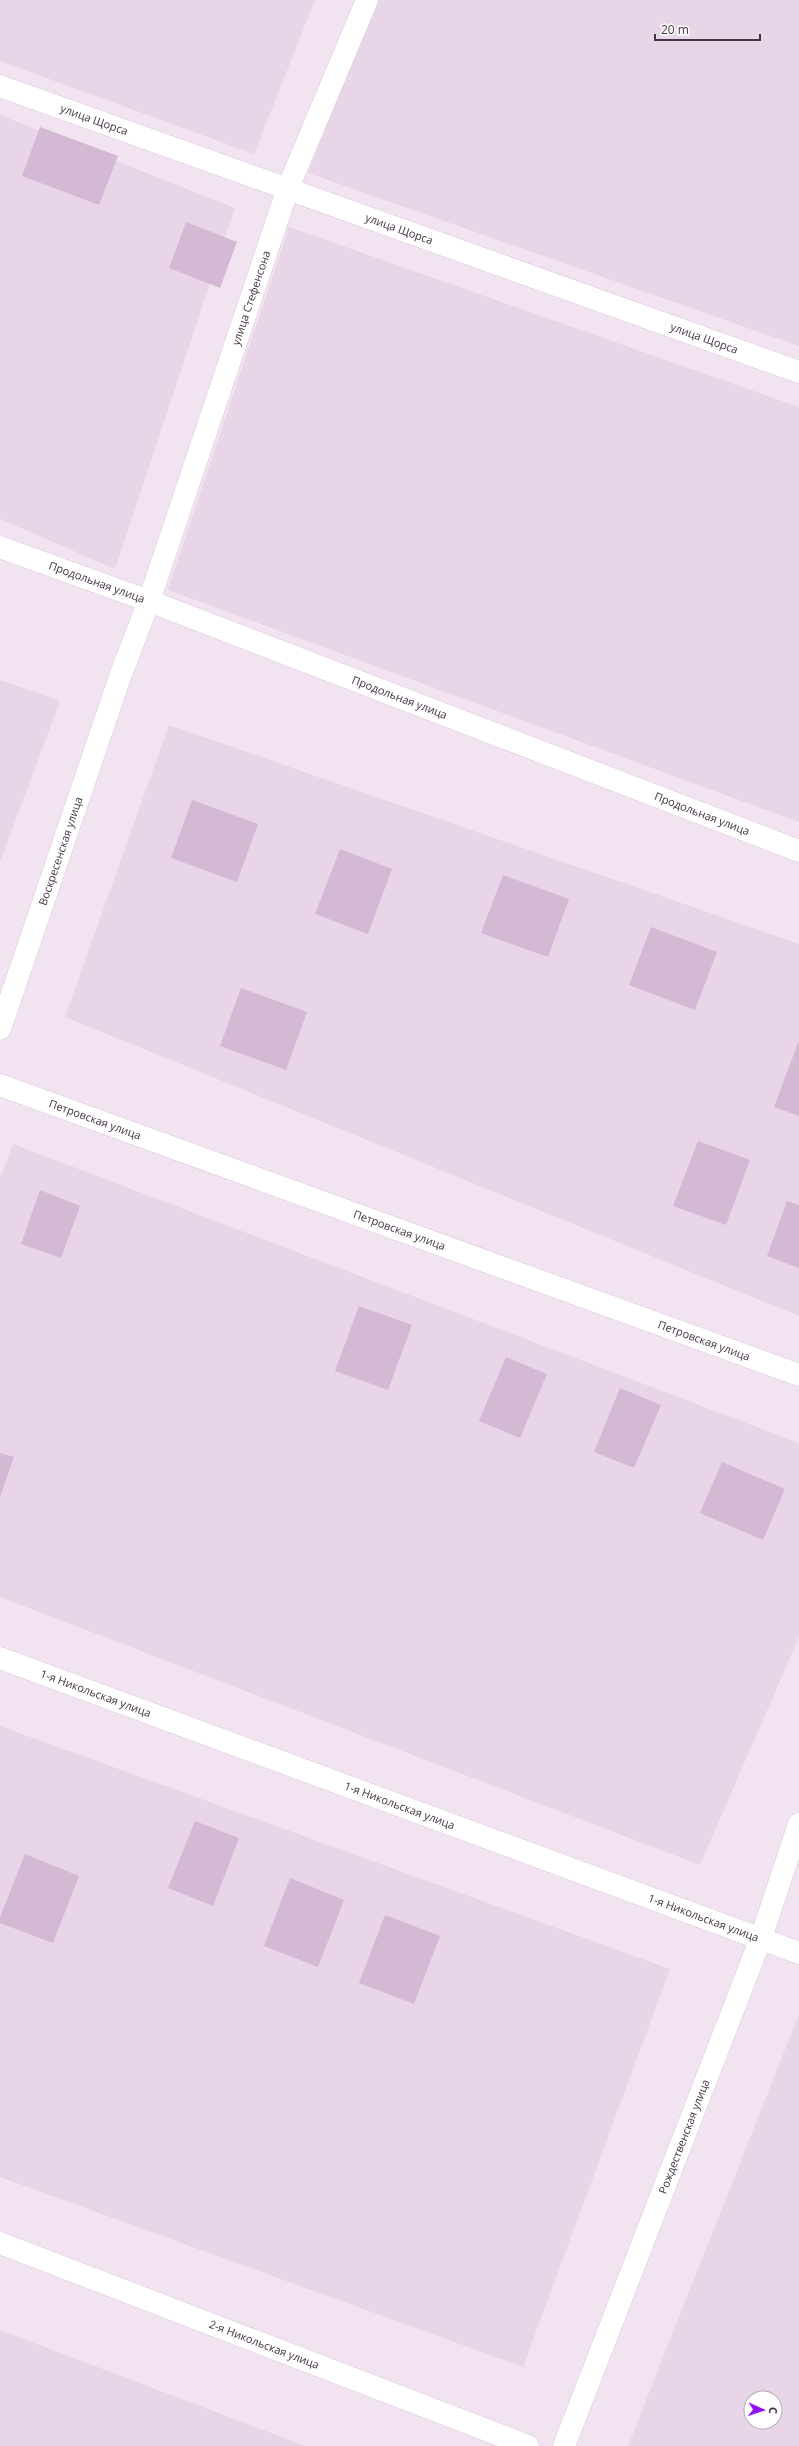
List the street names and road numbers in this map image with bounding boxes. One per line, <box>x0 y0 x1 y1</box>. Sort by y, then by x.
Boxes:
street label: улица Щорса <box>58 100 130 138</box>
street label: улица Щорса <box>363 209 435 247</box>
street label: улица Стефенсона <box>228 248 273 347</box>
street label: улица Щорса <box>669 319 740 357</box>
street label: Продольная улица <box>47 557 147 606</box>
street label: Продольная улица <box>350 672 450 722</box>
street label: Продольная улица <box>652 788 752 838</box>
street label: Воскресенская улица <box>35 795 86 907</box>
street label: Петровская улица <box>47 1095 143 1143</box>
street label: Петровская улица <box>352 1206 448 1253</box>
street label: Петровская улица <box>656 1316 752 1364</box>
street label: 1-я Никольская улица <box>38 1666 153 1720</box>
street label: 1-я Никольская улица <box>342 1778 457 1832</box>
street label: 1-я Никольская улица <box>646 1890 761 1945</box>
street label: Рождественская улица <box>655 2077 713 2196</box>
street label: 2-я Никольская улица <box>207 2316 322 2372</box>

